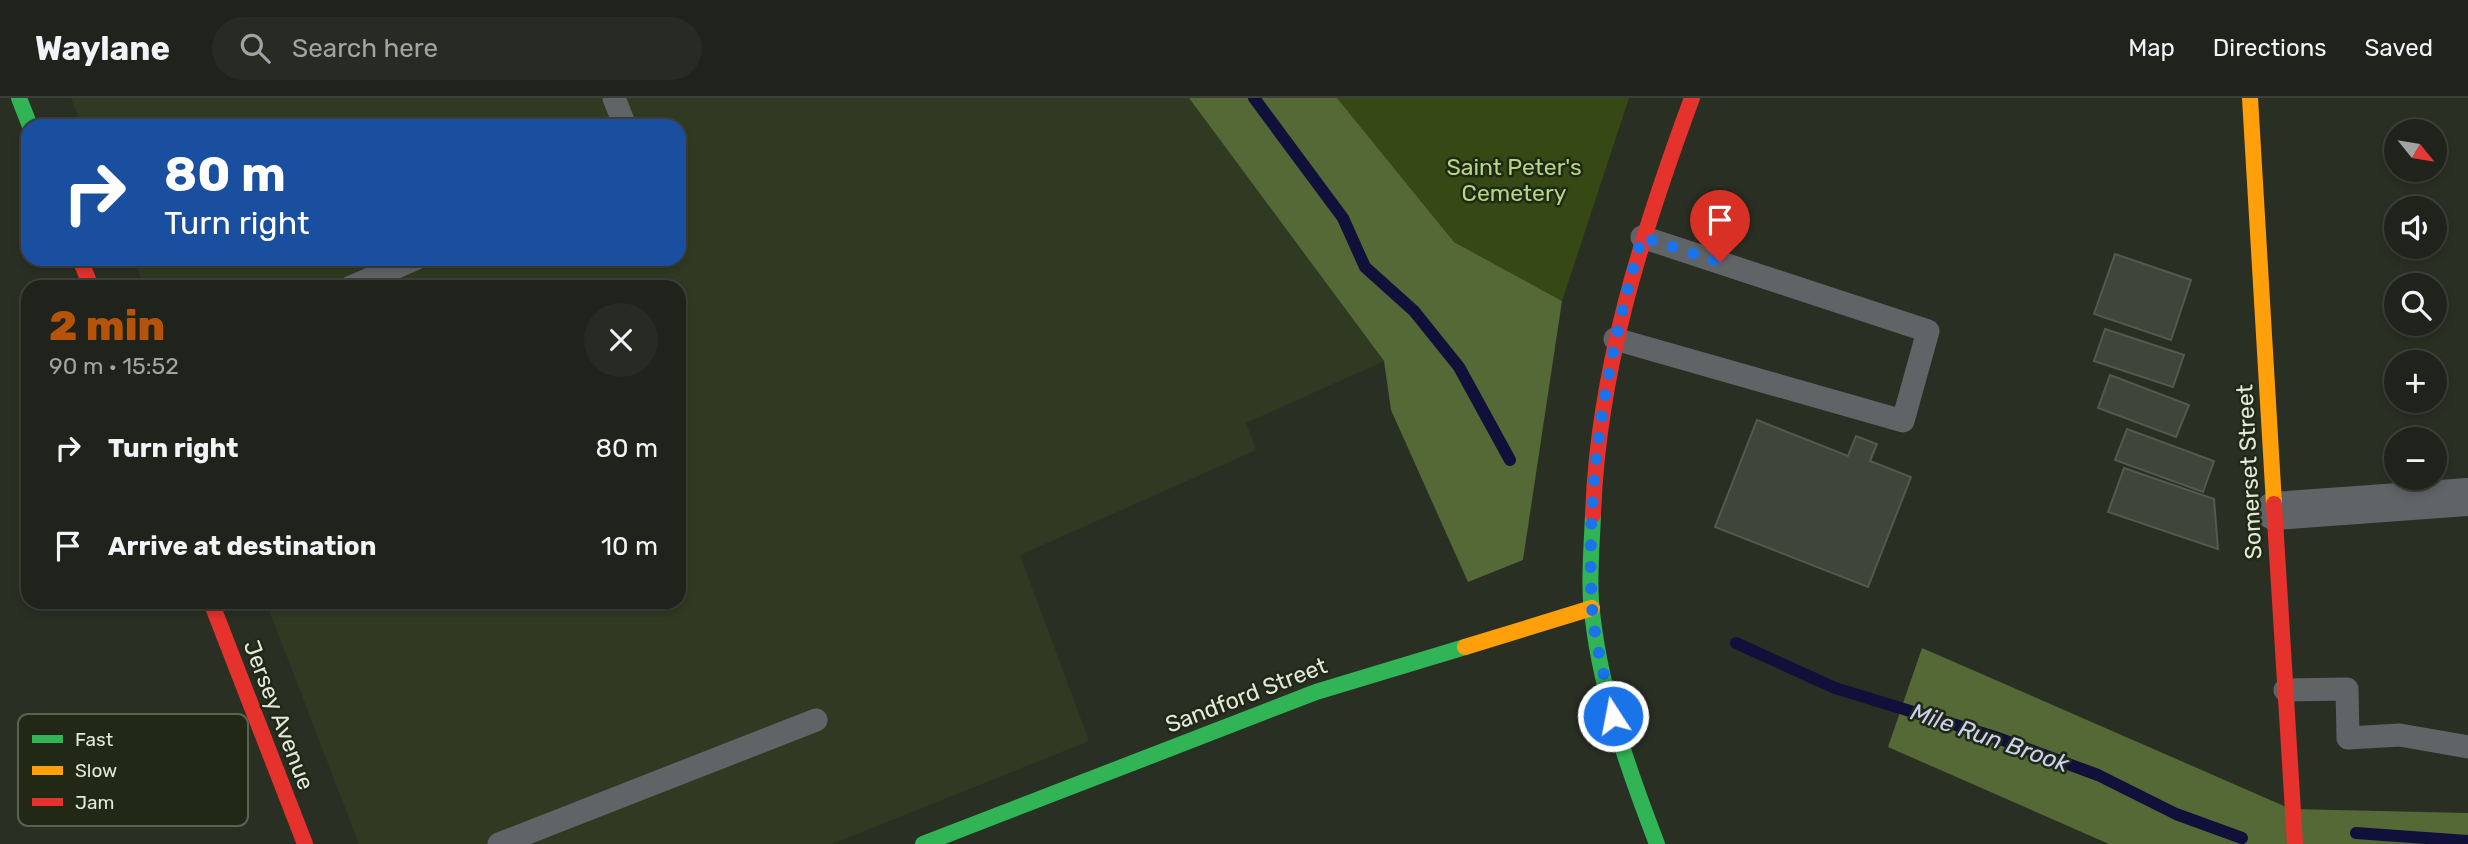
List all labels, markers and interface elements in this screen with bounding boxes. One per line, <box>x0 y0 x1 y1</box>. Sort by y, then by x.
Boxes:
search box <box>212 17 702 80</box>
text: Waylane <box>35 29 170 68</box>
icon: search <box>236 29 274 67</box>
text: Search here <box>292 33 438 64</box>
text: Map <box>2128 34 2175 62</box>
text: Directions <box>2213 34 2326 62</box>
text: Saved <box>2364 34 2433 62</box>
north arrow <box>2384 119 2446 182</box>
map controls <box>2384 119 2447 490</box>
text: 80 m <box>164 145 286 203</box>
icon: right <box>49 147 140 238</box>
park label: Saint Peter's Cemetery <box>1446 153 1582 207</box>
pin <box>1690 190 1750 262</box>
button: sound <box>2384 196 2447 259</box>
icon: arrive <box>1701 201 1739 239</box>
text: Turn right <box>164 204 309 242</box>
button: search <box>2384 273 2447 336</box>
text: 2 min <box>49 301 165 351</box>
button: close <box>584 303 658 377</box>
button: + <box>2384 350 2447 413</box>
text: 90 m · 15:52 <box>49 352 179 380</box>
street label: Somerset Street <box>2230 384 2268 560</box>
button: − <box>2384 427 2447 490</box>
icon: right <box>49 429 87 467</box>
text: Turn right <box>108 433 238 464</box>
text: 80 m <box>595 433 658 464</box>
icon: arrive <box>49 527 87 565</box>
text: Arrive at destination <box>108 531 376 562</box>
text: 10 m <box>601 531 658 562</box>
street label: Jersey Avenue <box>238 636 320 794</box>
street label: Sandford Street <box>1161 651 1331 739</box>
position arrow <box>1576 679 1650 753</box>
water label: Mile Run Brook <box>1907 698 2074 778</box>
legend <box>18 714 248 826</box>
text: Fast <box>75 728 114 751</box>
text: Slow <box>75 759 117 782</box>
text: Jam <box>75 791 114 814</box>

